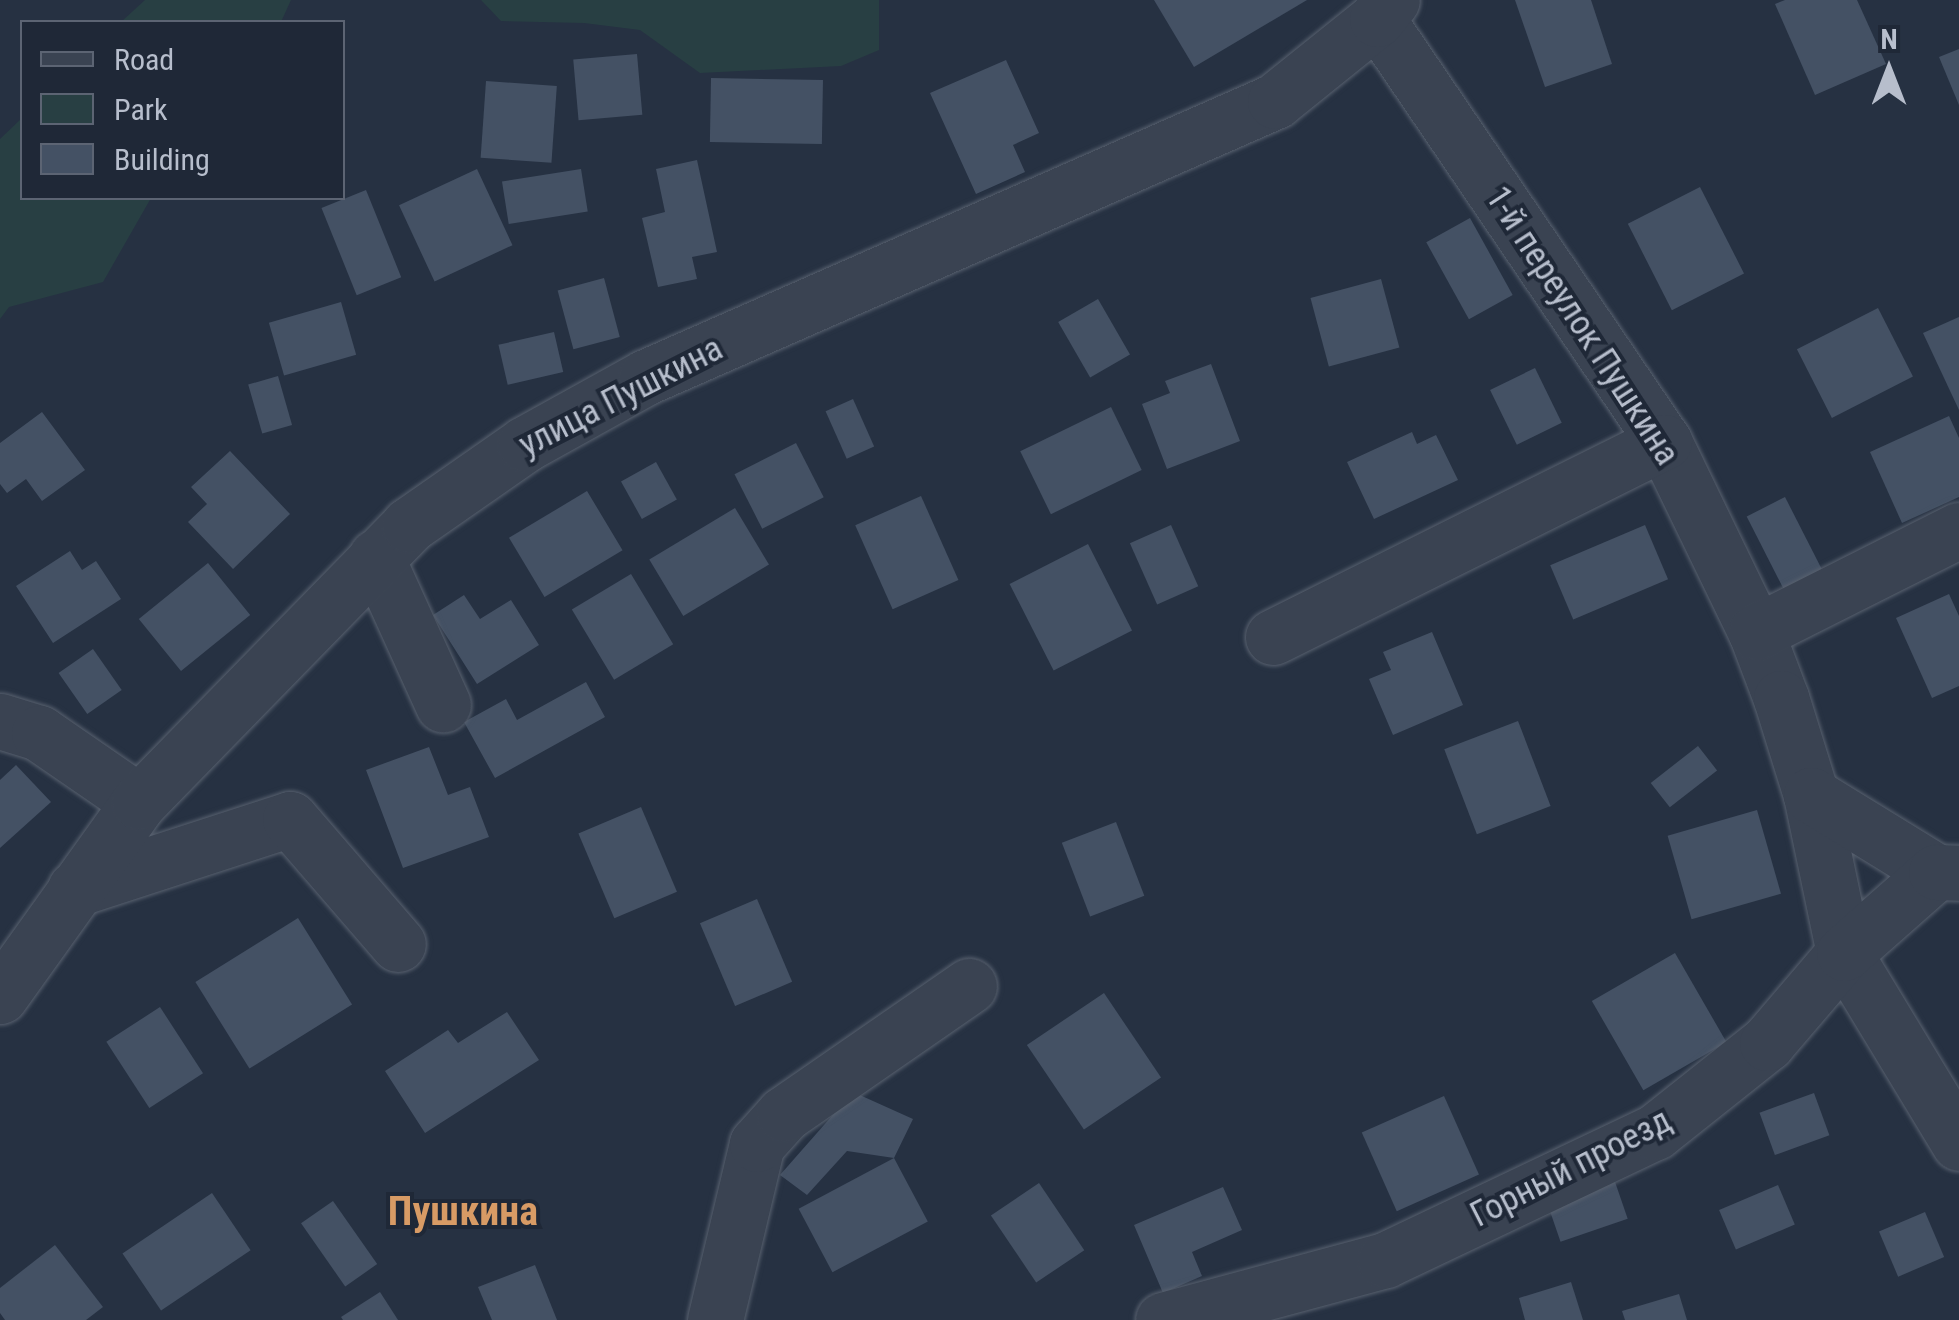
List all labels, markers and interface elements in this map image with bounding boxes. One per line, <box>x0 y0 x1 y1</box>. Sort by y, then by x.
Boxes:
legend <box>20 20 345 200</box>
north arrow <box>1839 20 1939 120</box>
text: N <box>1880 23 1898 56</box>
text: Road <box>114 42 174 77</box>
text: Park <box>114 92 168 127</box>
text: Building <box>114 142 210 177</box>
street label: 1-й переулок Пушкина <box>1476 179 1688 473</box>
street label: улица Пушкина <box>512 328 730 466</box>
street label: Горный проезд <box>1464 1099 1678 1237</box>
district label: Пушкина <box>388 1188 538 1236</box>

